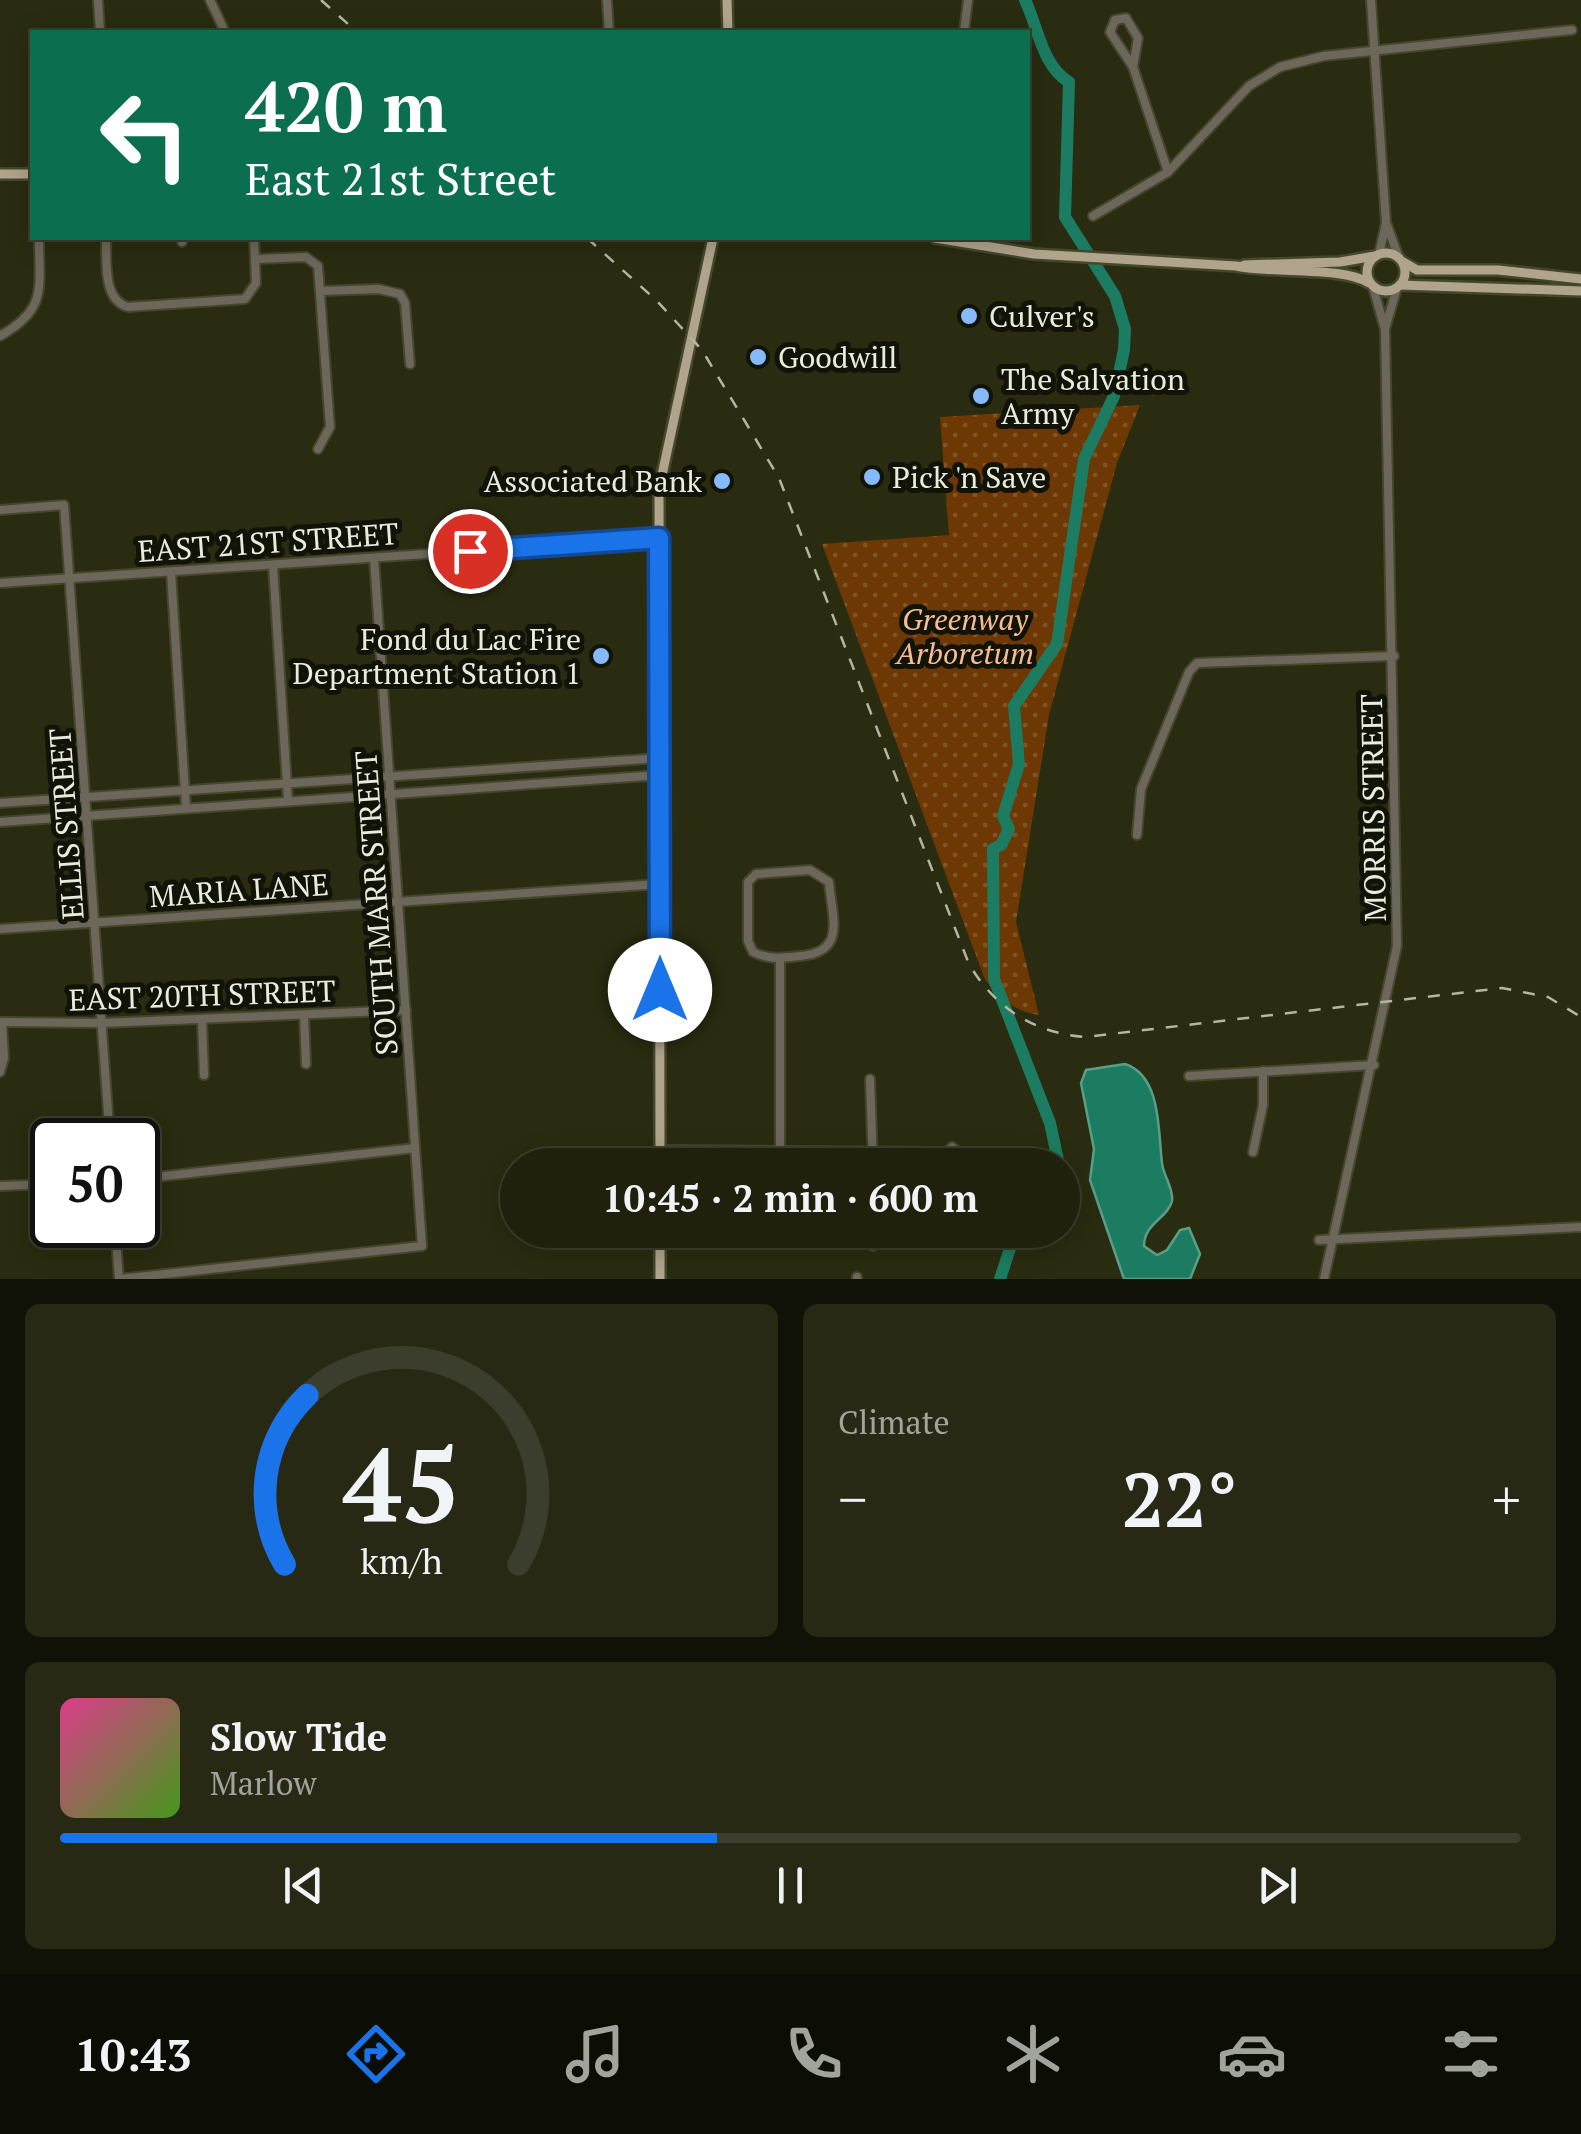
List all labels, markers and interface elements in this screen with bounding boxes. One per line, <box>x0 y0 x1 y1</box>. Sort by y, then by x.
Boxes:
text: 420 m <box>245 59 447 152</box>
icon: left <box>80 70 210 200</box>
text: East 21st Street <box>245 148 556 208</box>
place label: Culver's <box>989 296 1095 336</box>
marker: Culver's <box>958 305 980 327</box>
place label: Goodwill <box>778 337 897 377</box>
marker: Goodwill <box>747 346 769 368</box>
place label: The Salvation Army <box>1001 359 1185 433</box>
marker: The Salvation Army <box>970 385 992 407</box>
place label: Pick 'n Save <box>892 457 1046 497</box>
place label: Associated Bank <box>484 461 703 501</box>
marker: Pick 'n Save <box>861 466 883 488</box>
marker: Associated Bank <box>711 470 733 492</box>
pin <box>428 509 513 594</box>
street label: EAST 21ST STREET <box>136 513 400 571</box>
icon: arrive <box>443 524 498 579</box>
park label: Greenway Arboretum <box>894 599 1034 673</box>
place label: Fond du Lac Fire Department Station 1 <box>292 619 581 693</box>
marker: Fond du Lac Fire Department Station 1 <box>590 645 612 667</box>
street label: MORRIS STREET <box>1351 694 1395 922</box>
street label: ELLIS STREET <box>39 727 93 921</box>
street label: SOUTH MARR STREET <box>345 749 407 1057</box>
street label: MARIA LANE <box>148 864 330 916</box>
position arrow <box>608 938 712 1042</box>
street label: EAST 20TH STREET <box>68 970 336 1020</box>
speed limit sign: 50 <box>30 1118 160 1248</box>
text: 10:45 · 2 min · 600 m <box>602 1173 978 1223</box>
text: Climate <box>838 1401 950 1443</box>
text: 45 <box>343 1414 460 1552</box>
text: 22° <box>1122 1449 1237 1548</box>
text: − <box>838 1462 867 1535</box>
text: + <box>1492 1462 1521 1535</box>
text: km/h <box>360 1537 443 1584</box>
text: Slow Tide <box>210 1712 387 1762</box>
text: Marlow <box>210 1762 316 1804</box>
icon: previous <box>276 1858 331 1913</box>
icon: pause <box>763 1858 818 1913</box>
icon: next <box>1250 1858 1305 1913</box>
icon: directions <box>341 2019 411 2089</box>
icon: music <box>560 2019 630 2089</box>
icon: phone <box>779 2019 849 2089</box>
icon: climate <box>998 2019 1068 2089</box>
icon: car <box>1217 2019 1287 2089</box>
icon: filters <box>1436 2019 1506 2089</box>
text: 10:43 <box>75 2024 192 2084</box>

